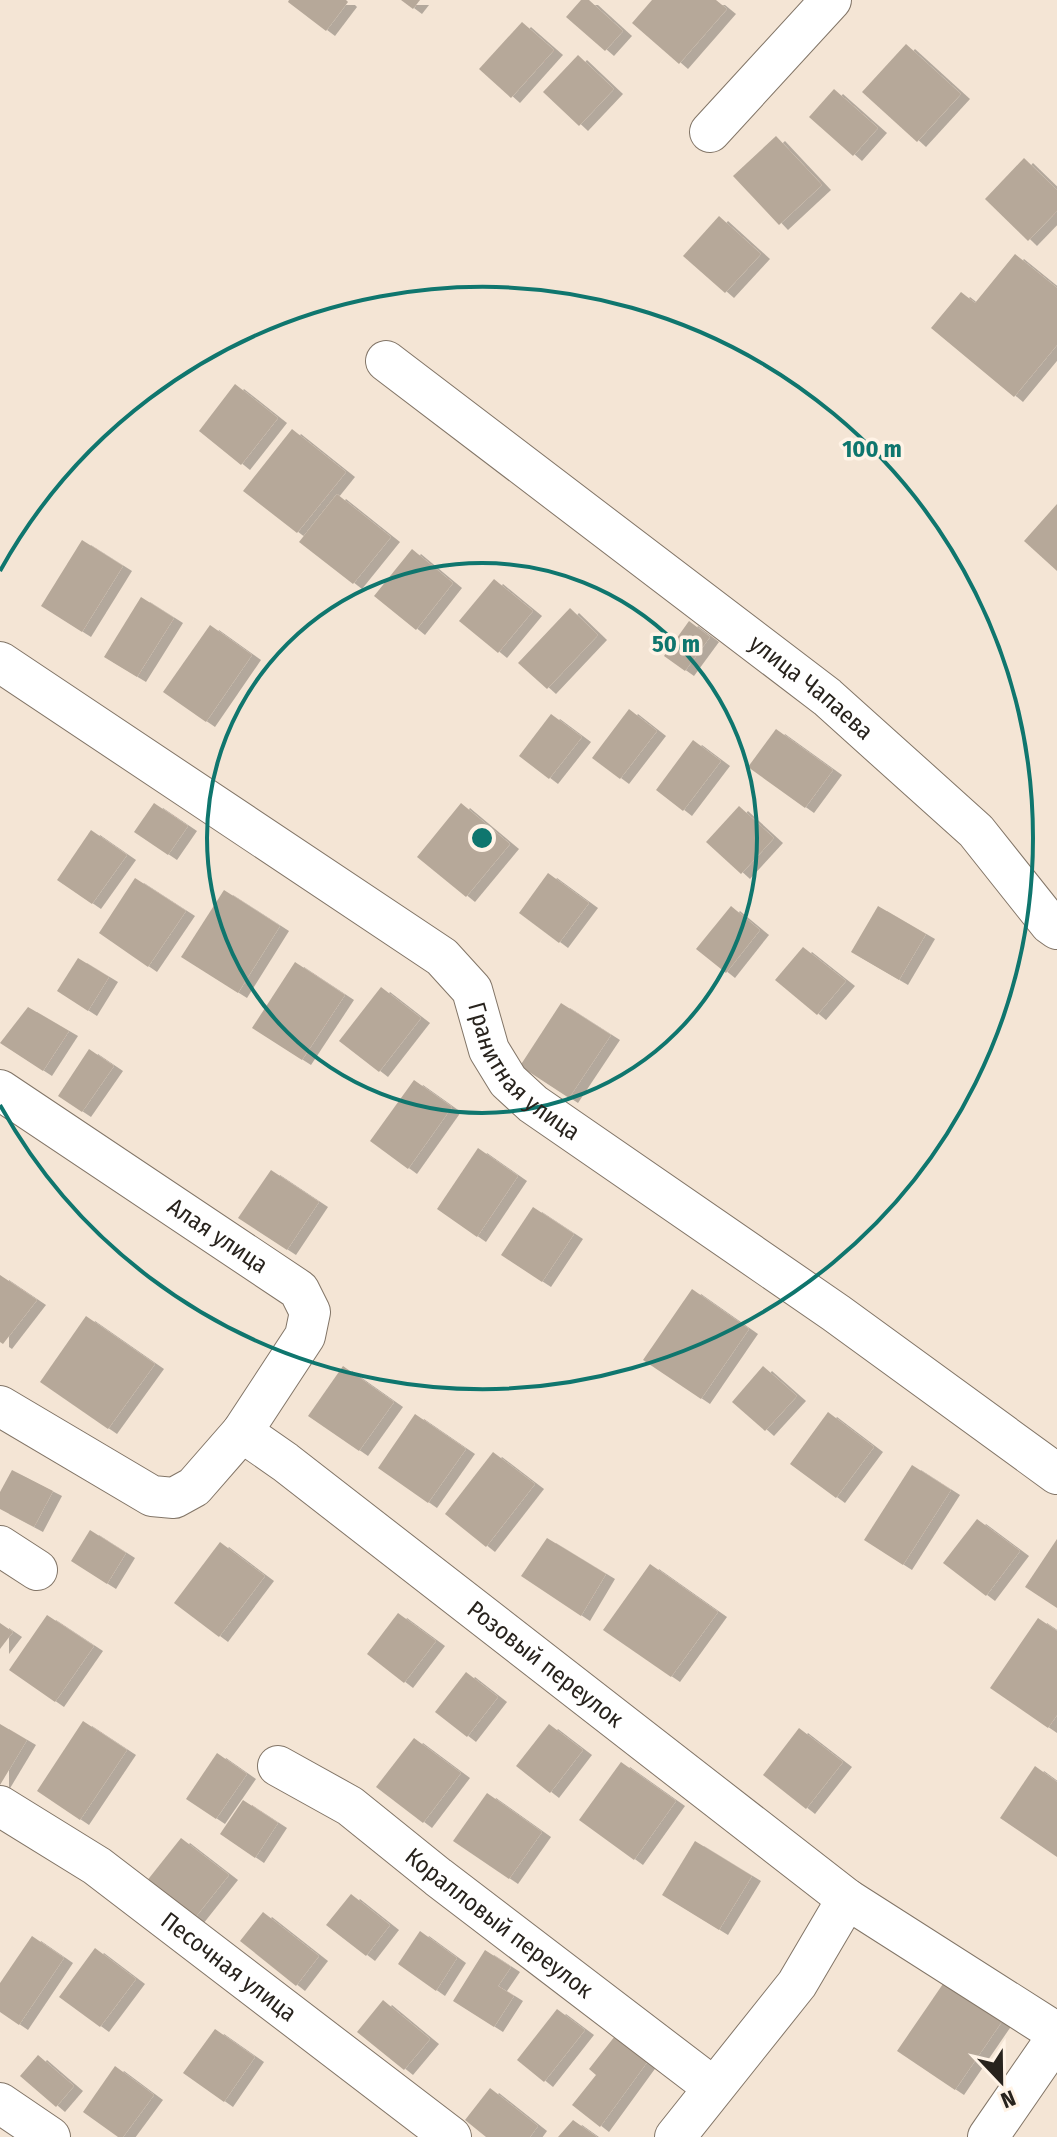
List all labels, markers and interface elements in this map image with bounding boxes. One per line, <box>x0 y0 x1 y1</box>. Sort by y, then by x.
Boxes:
text: 100 m <box>842 435 902 463</box>
street label: улица Чапаева <box>744 629 879 745</box>
text: 50 m <box>652 630 700 658</box>
centre of rings <box>468 824 496 852</box>
street label: Гранитная улица <box>462 999 585 1146</box>
street label: Алая улица <box>162 1192 273 1279</box>
street label: Розовый переулок <box>462 1595 629 1734</box>
street label: Коралловый переулок <box>400 1842 599 2005</box>
street label: Песочная улица <box>156 1906 302 2028</box>
north arrow <box>961 2041 1041 2121</box>
text: N <box>997 2084 1019 2114</box>

